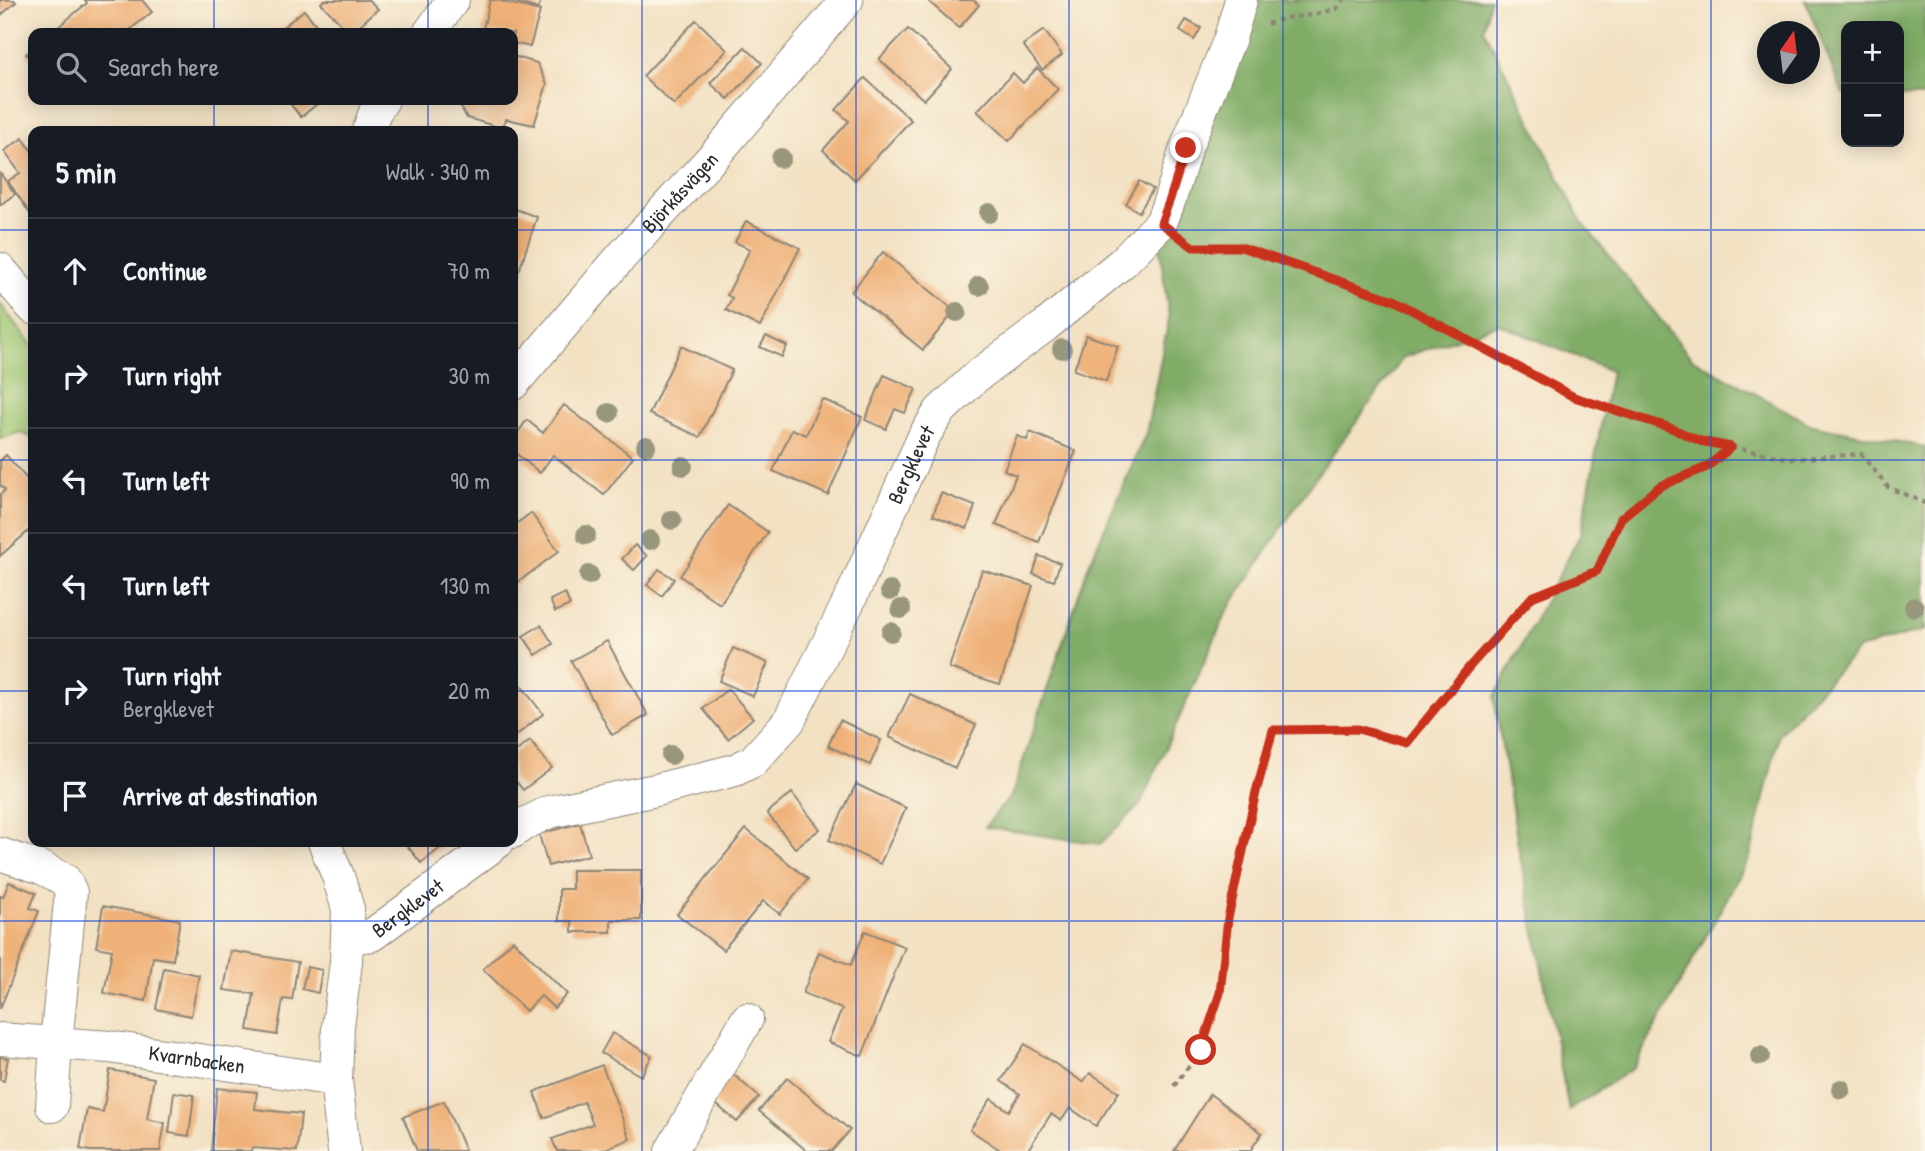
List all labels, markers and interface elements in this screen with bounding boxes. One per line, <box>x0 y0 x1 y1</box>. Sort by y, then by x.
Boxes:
north arrow <box>1757 21 1820 84</box>
map controls <box>1841 21 1904 147</box>
button: + <box>1841 21 1904 84</box>
search box <box>28 28 518 105</box>
icon: search <box>52 48 90 86</box>
text: Search here <box>108 49 219 84</box>
button: − <box>1841 84 1904 147</box>
route end <box>1170 132 1201 163</box>
street label: Björkåsvägen <box>635 145 724 239</box>
text: 5 min <box>56 152 116 192</box>
text: Walk · 340 m <box>386 156 490 187</box>
icon: ahead <box>56 252 94 290</box>
text: Continue <box>123 253 207 288</box>
text: 70 m <box>447 255 490 286</box>
icon: right <box>56 357 94 395</box>
text: Turn right <box>123 358 221 393</box>
text: 30 m <box>448 360 490 391</box>
street label: Bergklevet <box>880 419 942 508</box>
icon: left <box>56 462 94 500</box>
text: Turn left <box>123 463 209 498</box>
text: 90 m <box>450 465 490 496</box>
icon: left <box>56 567 94 605</box>
text: Turn left <box>123 568 209 603</box>
text: 130 m <box>440 570 490 601</box>
text: Turn right <box>123 658 221 693</box>
icon: right <box>56 672 94 710</box>
text: 20 m <box>448 675 490 706</box>
text: Bergklevet <box>123 693 214 724</box>
icon: arrive <box>56 777 94 815</box>
text: Arrive at destination <box>123 778 318 813</box>
street label: Bergklevet <box>366 871 450 944</box>
route start <box>1185 1034 1216 1065</box>
street label: Kvarnbacken <box>147 1038 247 1081</box>

